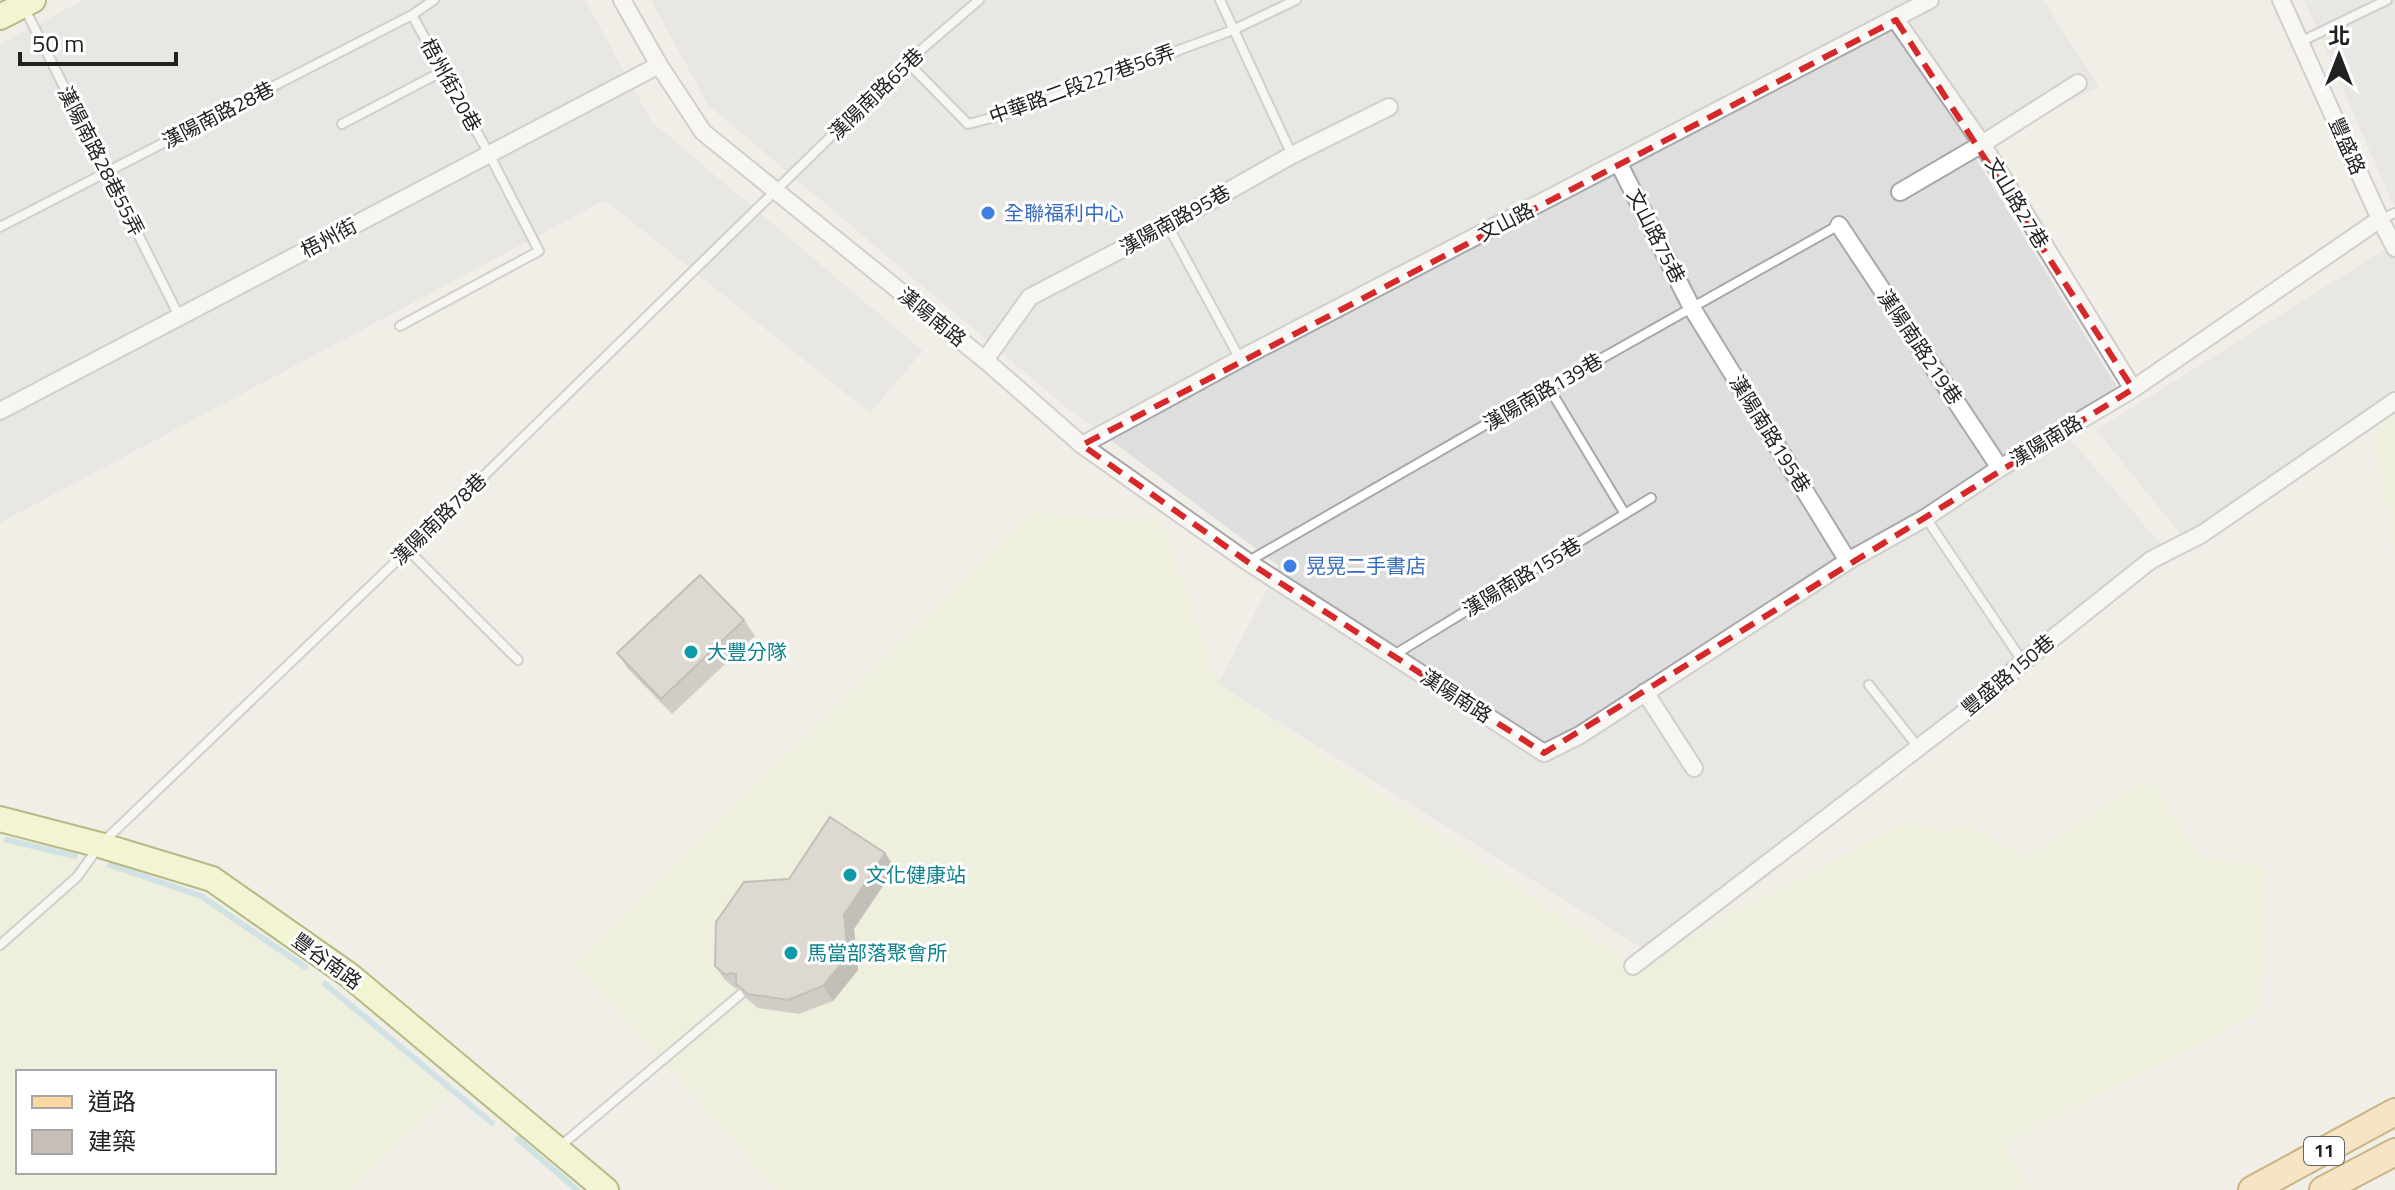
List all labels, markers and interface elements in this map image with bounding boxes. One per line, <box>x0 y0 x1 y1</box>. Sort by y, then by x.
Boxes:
scale bar <box>20 16 176 66</box>
north arrow <box>2299 16 2379 96</box>
text: 北 <box>2328 19 2350 53</box>
text: 50 m <box>32 25 84 61</box>
street label: 梧州街20巷 <box>413 32 490 137</box>
street label: 中華路二段227巷56弄 <box>984 35 1179 132</box>
street label: 漢陽南路65巷 <box>821 40 930 147</box>
street label: 漢陽南路28巷 <box>156 73 279 156</box>
street label: 漢陽南路28巷55弄 <box>50 80 153 241</box>
street label: 豐盛路 <box>2321 112 2374 180</box>
street label: 文山路27巷 <box>1978 151 2057 255</box>
street label: 漢陽南路95巷 <box>1114 176 1236 263</box>
street label: 文山路75巷 <box>1619 183 1694 288</box>
street label: 文山路 <box>1472 194 1540 249</box>
place label: 全聯福利中心 <box>1004 197 1124 228</box>
marker: 全聯福利中心 <box>979 204 997 222</box>
street label: 梧州街 <box>295 210 363 265</box>
street label: 漢陽南路 <box>891 279 973 354</box>
street label: 漢陽南路219巷 <box>1870 283 1971 411</box>
street label: 漢陽南路139巷 <box>1477 345 1608 438</box>
street label: 漢陽南路195巷 <box>1722 369 1819 499</box>
street label: 漢陽南路 <box>2003 407 2088 474</box>
street label: 漢陽南路78巷 <box>384 465 493 572</box>
street label: 漢陽南路155巷 <box>1456 529 1587 624</box>
place label: 晃晃二手書店 <box>1306 550 1426 581</box>
marker: 晃晃二手書店 <box>1281 557 1299 575</box>
street label: 豐盛路150巷 <box>1954 626 2061 723</box>
place label: 大豐分隊 <box>707 636 787 667</box>
marker: 大豐分隊 <box>682 643 700 661</box>
street label: 漢陽南路 <box>1414 661 1498 730</box>
place label: 文化健康站 <box>866 859 966 890</box>
marker: 文化健康站 <box>841 866 859 884</box>
street label: 豐谷南路 <box>286 925 369 997</box>
place label: 馬當部落聚會所 <box>807 937 947 968</box>
marker: 馬當部落聚會所 <box>782 944 800 962</box>
legend <box>16 1070 276 1174</box>
text: 道路 <box>88 1083 136 1119</box>
text: 建築 <box>88 1123 136 1159</box>
road number: 11 <box>2304 1137 2344 1165</box>

